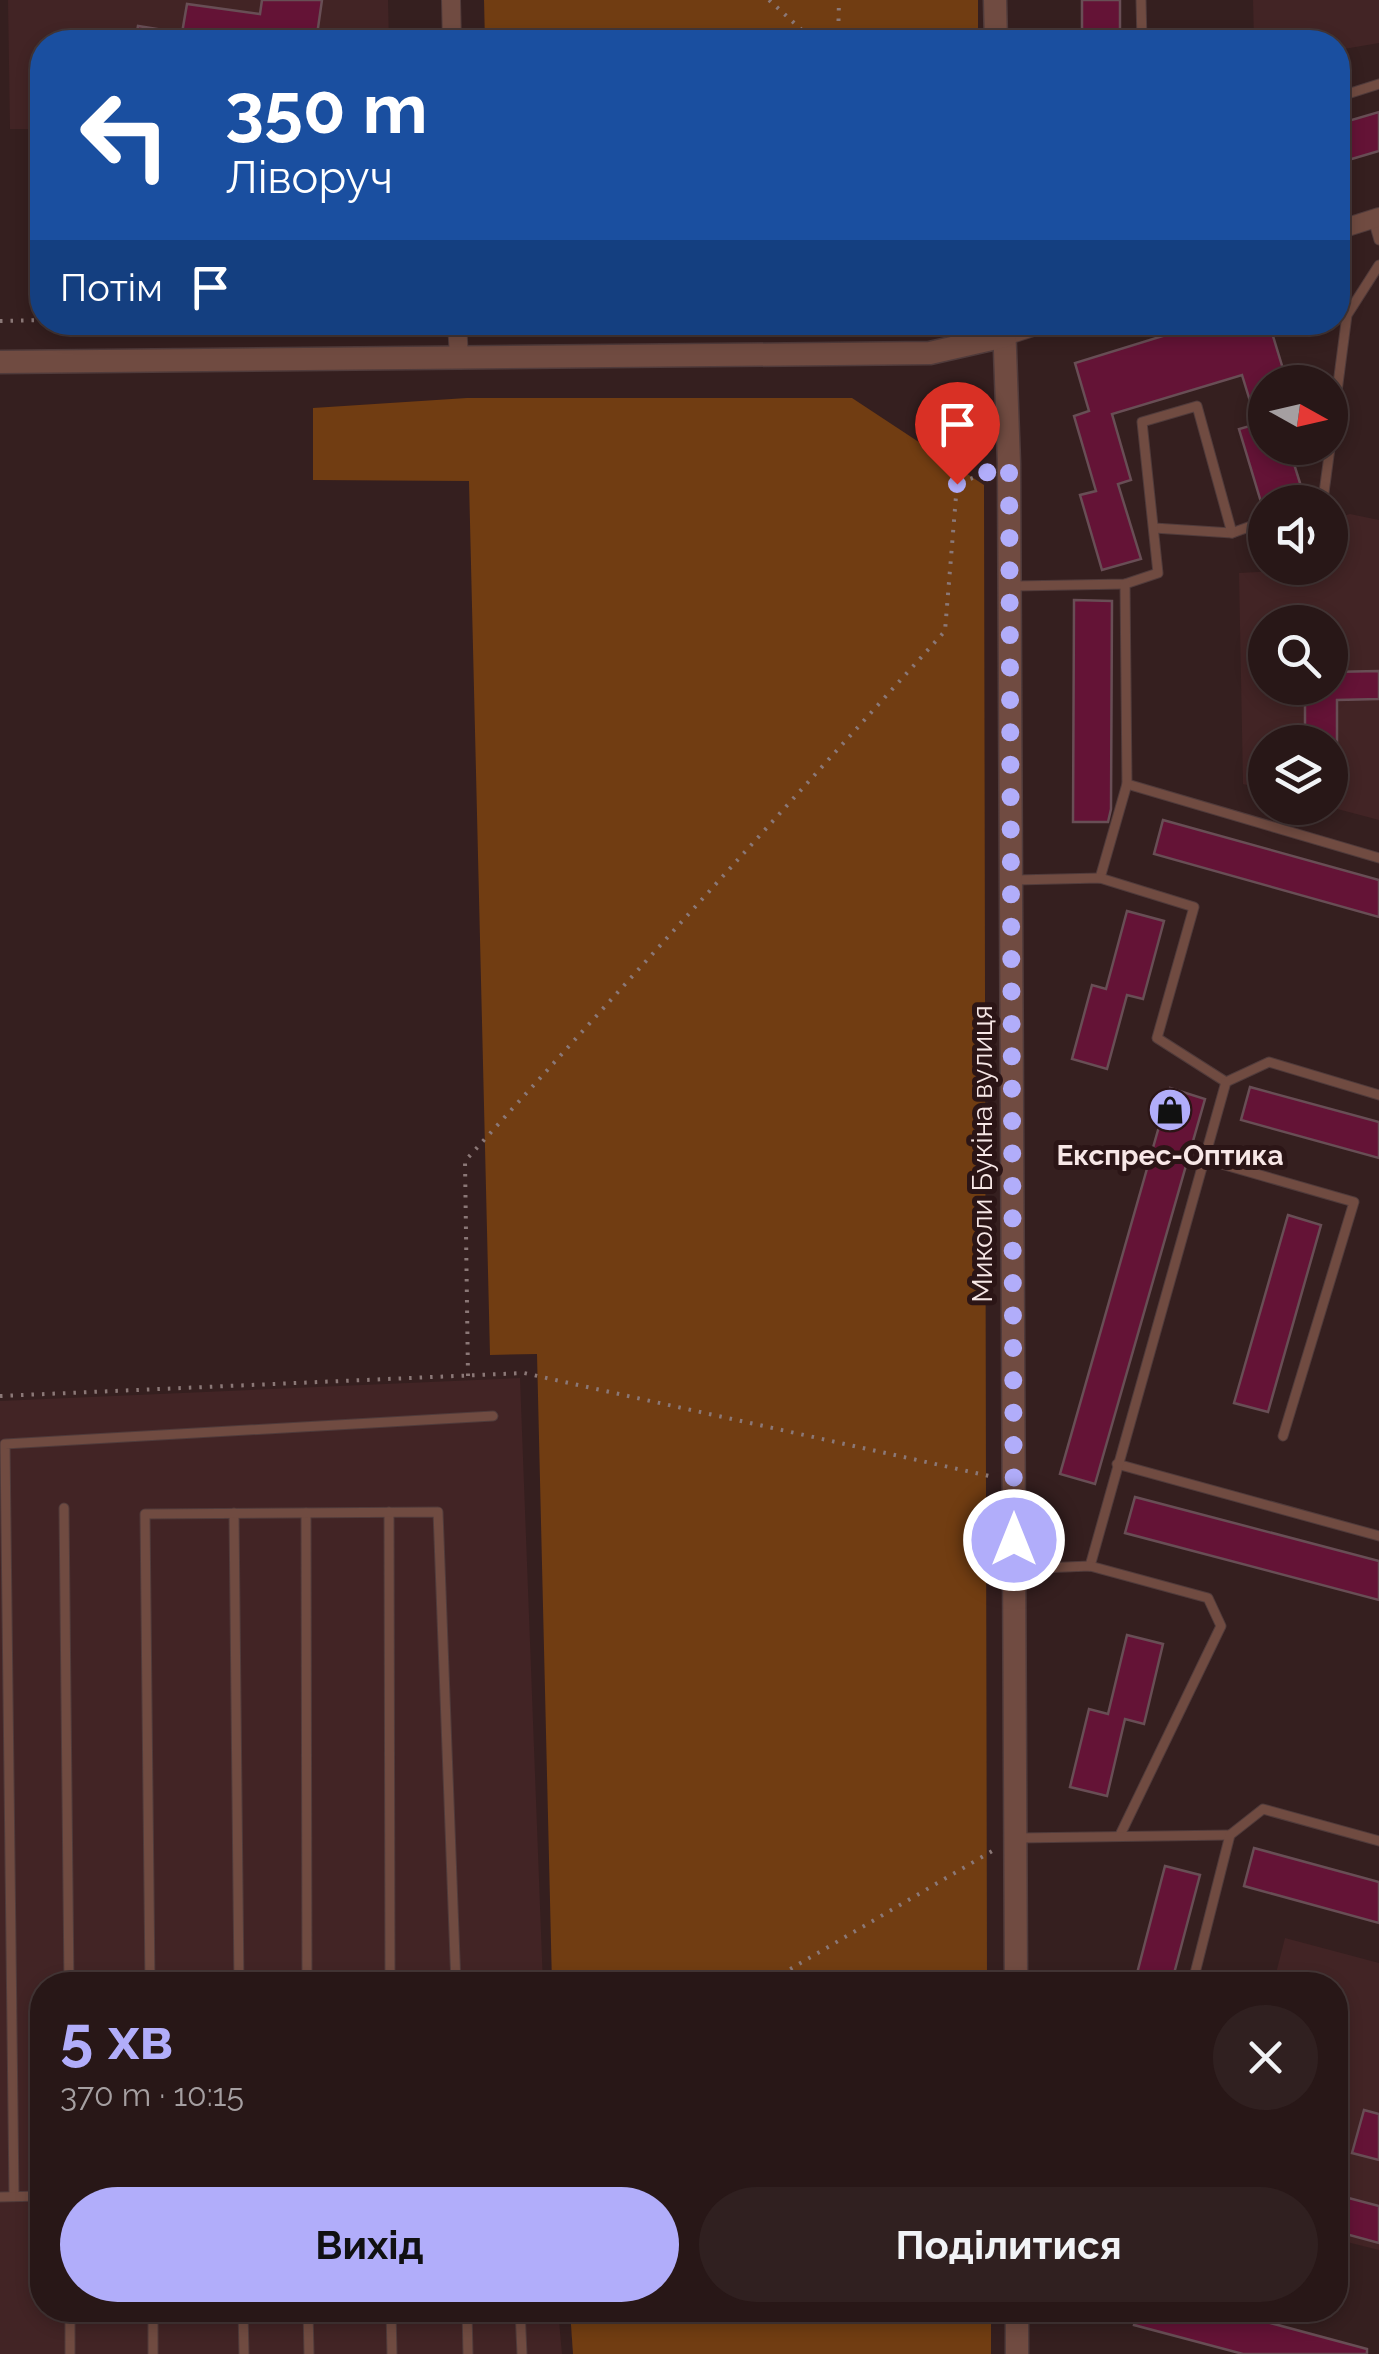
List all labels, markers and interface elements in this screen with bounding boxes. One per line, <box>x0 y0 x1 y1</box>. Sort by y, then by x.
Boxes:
text: 350 m <box>225 67 428 149</box>
icon: left <box>60 70 190 200</box>
text: Ліворуч <box>225 151 393 204</box>
icon: arrive <box>183 260 238 315</box>
text: Потім <box>60 265 163 310</box>
north arrow <box>1248 365 1348 465</box>
map controls <box>1248 365 1348 825</box>
pin <box>915 382 1000 485</box>
icon: arrive <box>930 397 985 452</box>
button: sound <box>1248 485 1348 585</box>
button: search <box>1248 605 1348 705</box>
button: layers <box>1248 725 1348 825</box>
street label: Миколи Букіна вулиця <box>966 1005 999 1303</box>
shop icon: Експрес-Оптика <box>1147 1087 1193 1133</box>
place label: Експрес-Оптика <box>1057 1139 1283 1172</box>
position arrow <box>962 1488 1066 1592</box>
text: 5 хв <box>60 2003 173 2073</box>
button: close <box>1213 2005 1318 2110</box>
text: 370 m · 10:15 <box>60 2076 244 2113</box>
button: Вихід <box>60 2187 679 2302</box>
button: Поділитися <box>699 2187 1318 2302</box>

